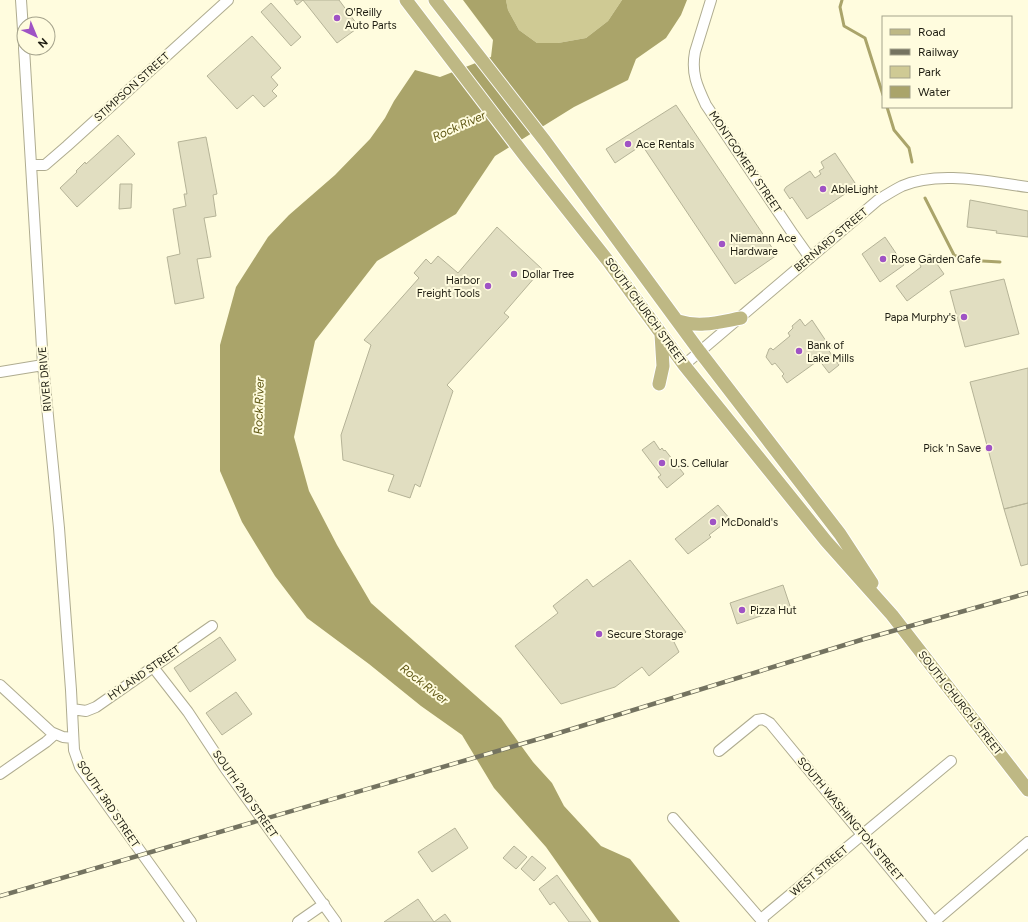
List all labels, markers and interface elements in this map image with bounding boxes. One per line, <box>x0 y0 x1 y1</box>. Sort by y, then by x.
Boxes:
place label: O'Reilly Auto Parts <box>345 6 397 32</box>
marker: O'Reilly Auto Parts <box>332 13 342 23</box>
north arrow <box>16 16 56 56</box>
legend <box>882 16 1012 108</box>
text: Road <box>918 25 946 39</box>
text: N <box>35 35 50 50</box>
text: Railway <box>918 45 959 59</box>
street label: STIMPSON STREET <box>92 50 172 124</box>
text: Park <box>918 65 941 79</box>
text: Water <box>918 85 950 99</box>
water label: Rock River <box>430 108 489 144</box>
street label: MONTGOMERY STREET <box>706 109 784 215</box>
place label: Ace Rentals <box>636 138 694 151</box>
marker: Ace Rentals <box>623 139 633 149</box>
place label: AbleLight <box>831 183 878 196</box>
marker: AbleLight <box>818 184 828 194</box>
street label: BERNARD STREET <box>792 205 870 275</box>
place label: Niemann Ace Hardware <box>730 232 796 258</box>
marker: Niemann Ace Hardware <box>717 239 727 249</box>
place label: Rose Garden Cafe <box>891 253 981 266</box>
marker: Rose Garden Cafe <box>878 254 888 264</box>
street label: SOUTH CHURCH STREET <box>602 255 688 367</box>
place label: Dollar Tree <box>522 268 574 281</box>
marker: Dollar Tree <box>509 269 519 279</box>
place label: Harbor Freight Tools <box>417 274 480 300</box>
marker: Harbor Freight Tools <box>483 281 493 291</box>
place label: Papa Murphy's <box>884 311 956 324</box>
marker: Papa Murphy's <box>959 312 969 322</box>
place label: Bank of Lake Mills <box>807 339 854 365</box>
street label: RIVER DRIVE <box>36 346 54 412</box>
marker: Bank of Lake Mills <box>794 346 804 356</box>
water label: Rock River <box>251 376 267 435</box>
place label: Pick 'n Save <box>923 442 981 455</box>
marker: Pick 'n Save <box>984 443 994 453</box>
place label: U.S. Cellular <box>670 457 729 470</box>
marker: U.S. Cellular <box>657 458 667 468</box>
place label: McDonald's <box>721 516 778 529</box>
marker: McDonald's <box>708 517 718 527</box>
place label: Pizza Hut <box>750 604 797 617</box>
marker: Pizza Hut <box>737 605 747 615</box>
place label: Secure Storage <box>607 628 683 641</box>
marker: Secure Storage <box>594 629 604 639</box>
street label: HYLAND STREET <box>105 643 183 703</box>
street label: SOUTH CHURCH STREET <box>915 648 1005 758</box>
water label: Rock River <box>397 661 451 708</box>
street label: SOUTH 2ND STREET <box>210 748 280 840</box>
street label: SOUTH WASHINGTON STREET <box>795 755 905 883</box>
street label: SOUTH 3RD STREET <box>74 758 142 850</box>
street label: WEST STREET <box>787 843 851 899</box>

